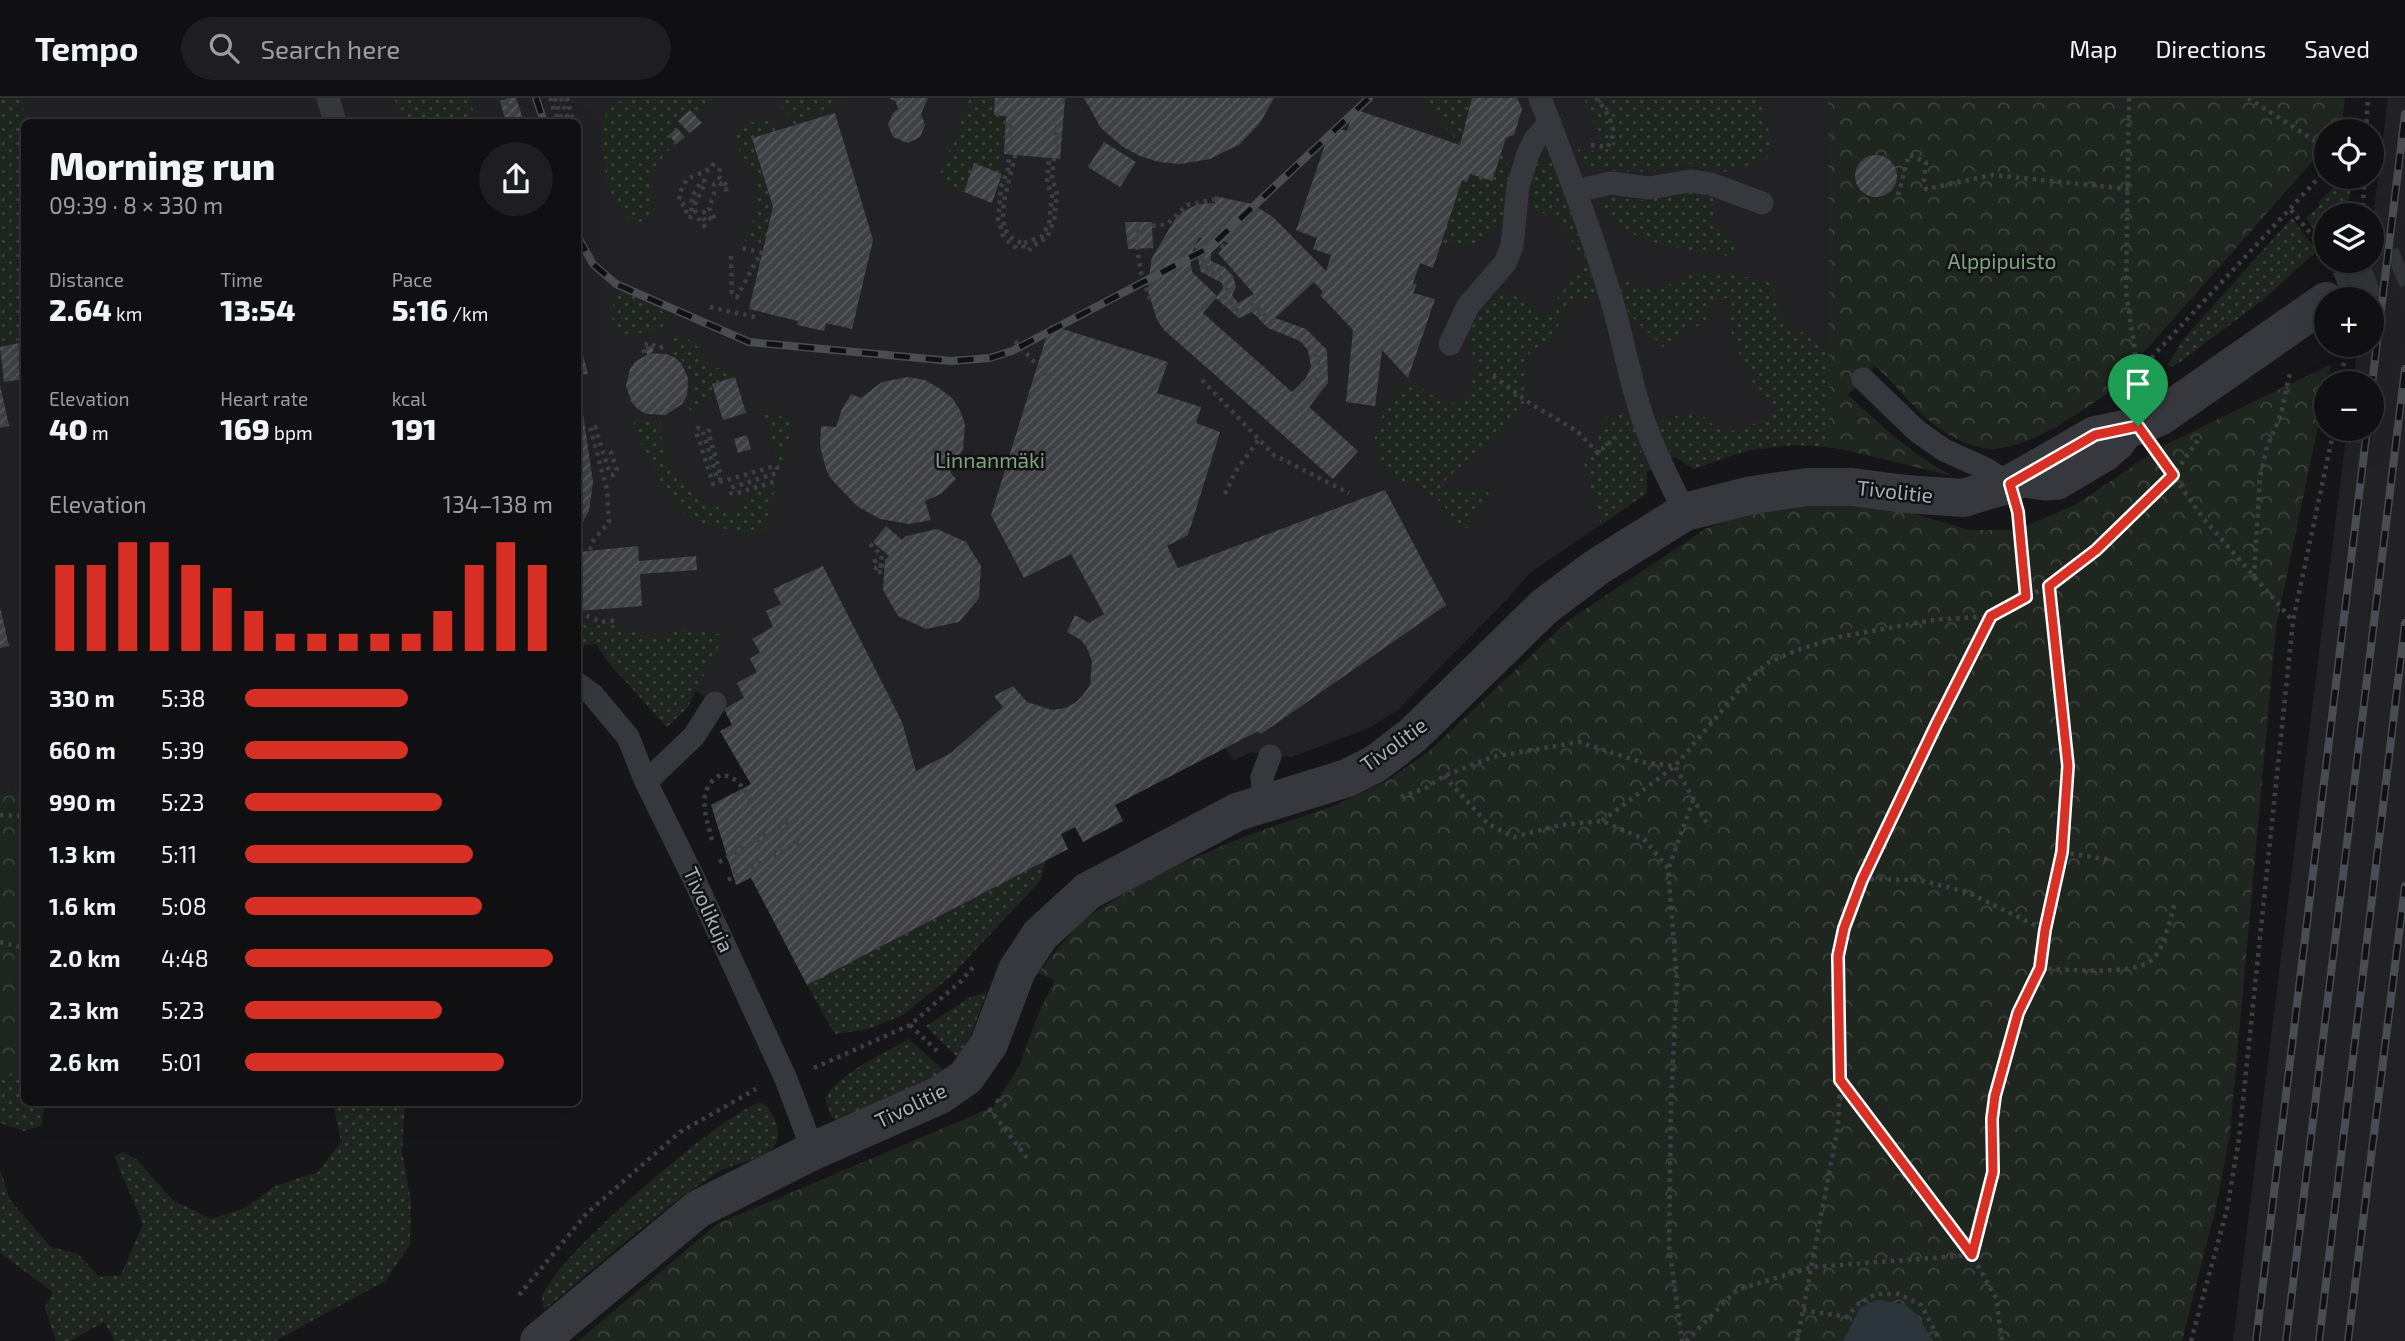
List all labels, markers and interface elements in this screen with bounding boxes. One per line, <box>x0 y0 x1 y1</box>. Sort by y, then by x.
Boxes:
search box <box>181 17 671 80</box>
text: Tempo <box>35 28 139 68</box>
icon: search <box>205 29 243 67</box>
text: Search here <box>261 33 400 64</box>
text: Map <box>2069 34 2117 63</box>
text: Directions <box>2155 34 2266 63</box>
text: Saved <box>2304 34 2370 63</box>
map controls <box>2314 119 2384 441</box>
button: locate <box>2314 119 2384 189</box>
text: Morning run <box>49 142 275 188</box>
button: share <box>479 142 553 216</box>
text: 09:39 · 8 × 330 m <box>49 191 223 219</box>
button: layers <box>2314 203 2384 273</box>
park label: Alppipuisto <box>1948 248 2056 273</box>
text: Distance <box>49 268 124 291</box>
text: Time <box>220 268 263 291</box>
text: Pace <box>392 268 433 291</box>
button: + <box>2314 287 2384 357</box>
text: 2.64 <box>49 291 112 327</box>
text: 13:54 <box>220 291 295 327</box>
text: 5:16 <box>392 291 448 327</box>
text: km <box>112 302 142 325</box>
text: /km <box>448 302 488 325</box>
pin <box>2108 354 2168 426</box>
icon: arrive <box>2119 365 2157 403</box>
button: − <box>2314 371 2384 441</box>
text: Elevation <box>49 387 130 410</box>
text: Heart rate <box>220 387 308 410</box>
text: kcal <box>392 387 426 410</box>
text: 40 <box>49 410 88 446</box>
text: 169 <box>220 410 270 446</box>
text: 191 <box>392 410 437 446</box>
text: m <box>88 421 109 444</box>
text: bpm <box>270 421 313 444</box>
park label: Linnanmäki <box>935 447 1045 472</box>
street label: Tivolitie <box>1856 474 1934 507</box>
text: Elevation <box>49 490 147 518</box>
text: 134–138 m <box>443 490 553 518</box>
text: 330 m <box>49 684 115 712</box>
text: 5:38 <box>161 684 206 712</box>
street label: Tivolitie <box>1355 711 1431 776</box>
text: 660 m <box>49 736 116 764</box>
text: 5:39 <box>161 736 205 764</box>
text: 990 m <box>49 788 116 816</box>
text: 5:23 <box>161 788 204 816</box>
text: 1.3 km <box>49 840 116 868</box>
text: 5:11 <box>161 840 197 868</box>
street label: Tivolikuja <box>678 863 740 956</box>
text: 1.6 km <box>49 892 116 920</box>
text: 5:08 <box>161 892 207 920</box>
text: 2.0 km <box>49 944 121 972</box>
text: 4:48 <box>161 944 209 972</box>
text: 2.3 km <box>49 996 119 1024</box>
text: 5:23 <box>161 996 204 1024</box>
text: 2.6 km <box>49 1048 120 1076</box>
text: 5:01 <box>161 1048 202 1076</box>
street label: Tivolitie <box>871 1077 950 1133</box>

